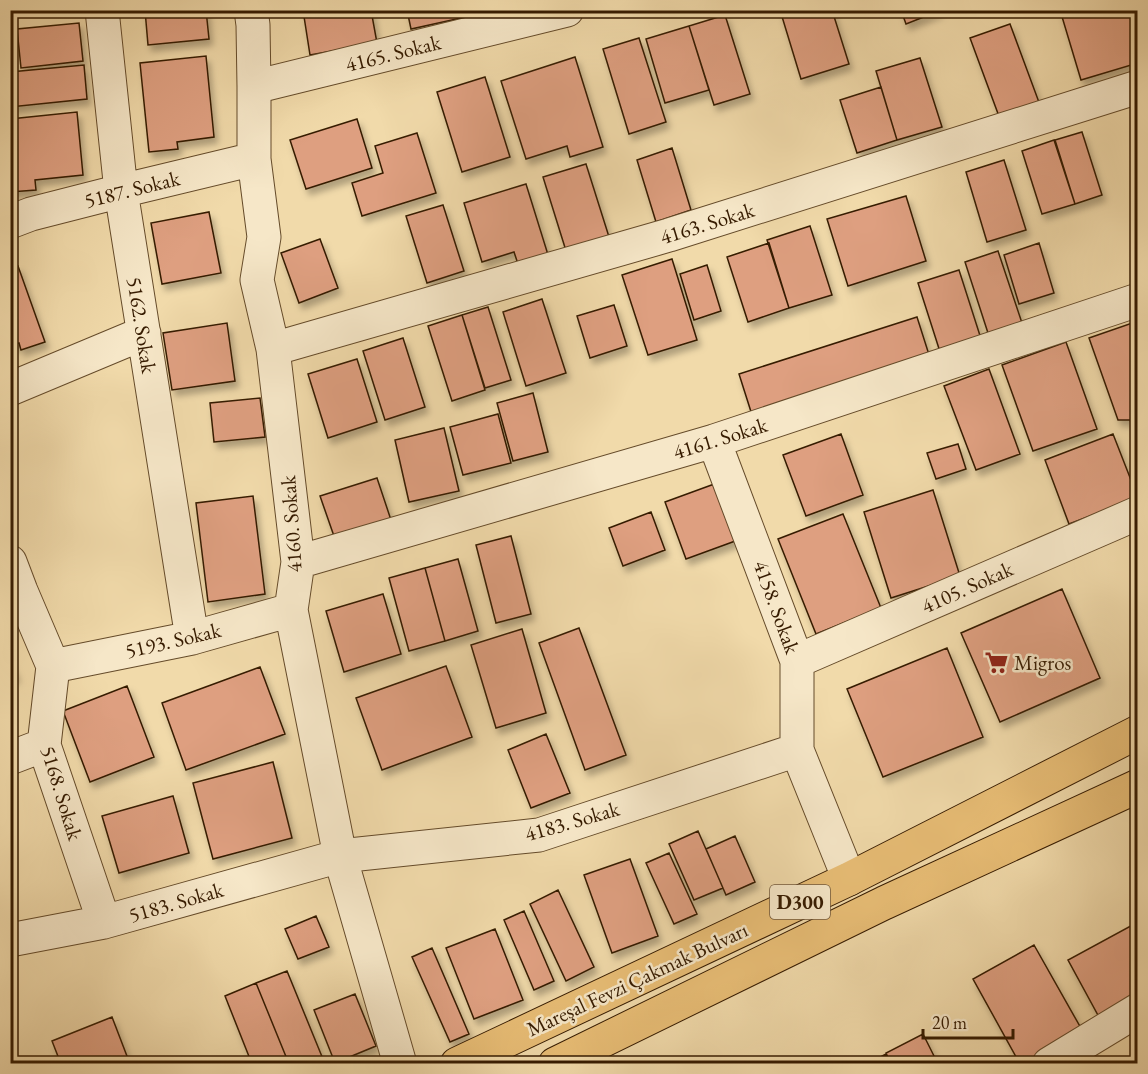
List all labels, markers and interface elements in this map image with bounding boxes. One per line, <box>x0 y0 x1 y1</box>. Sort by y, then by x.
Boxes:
street label: 4165. Sokak <box>343 28 445 78</box>
street label: 5187. Sokak <box>82 164 184 214</box>
street label: 4163. Sokak <box>657 196 759 250</box>
street label: 5162. Sokak <box>121 275 163 376</box>
street label: 4161. Sokak <box>670 411 772 465</box>
street label: 4160. Sokak <box>274 473 308 573</box>
street label: 4105. Sokak <box>917 554 1018 619</box>
street label: 4158. Sokak <box>748 557 807 658</box>
street label: 5193. Sokak <box>123 616 225 664</box>
supermarket icon: Migros <box>983 649 1009 675</box>
place label: Migros <box>1014 649 1072 676</box>
street label: 5168. Sokak <box>35 743 89 845</box>
street label: 4183. Sokak <box>522 794 624 847</box>
street label: 5183. Sokak <box>126 875 228 928</box>
road number: D300 <box>770 885 830 919</box>
street label: Mareşal Fevzi Çakmak Bulvarı <box>522 916 752 1042</box>
scale bar <box>923 1002 1013 1040</box>
text: 20 m <box>932 1011 967 1034</box>

